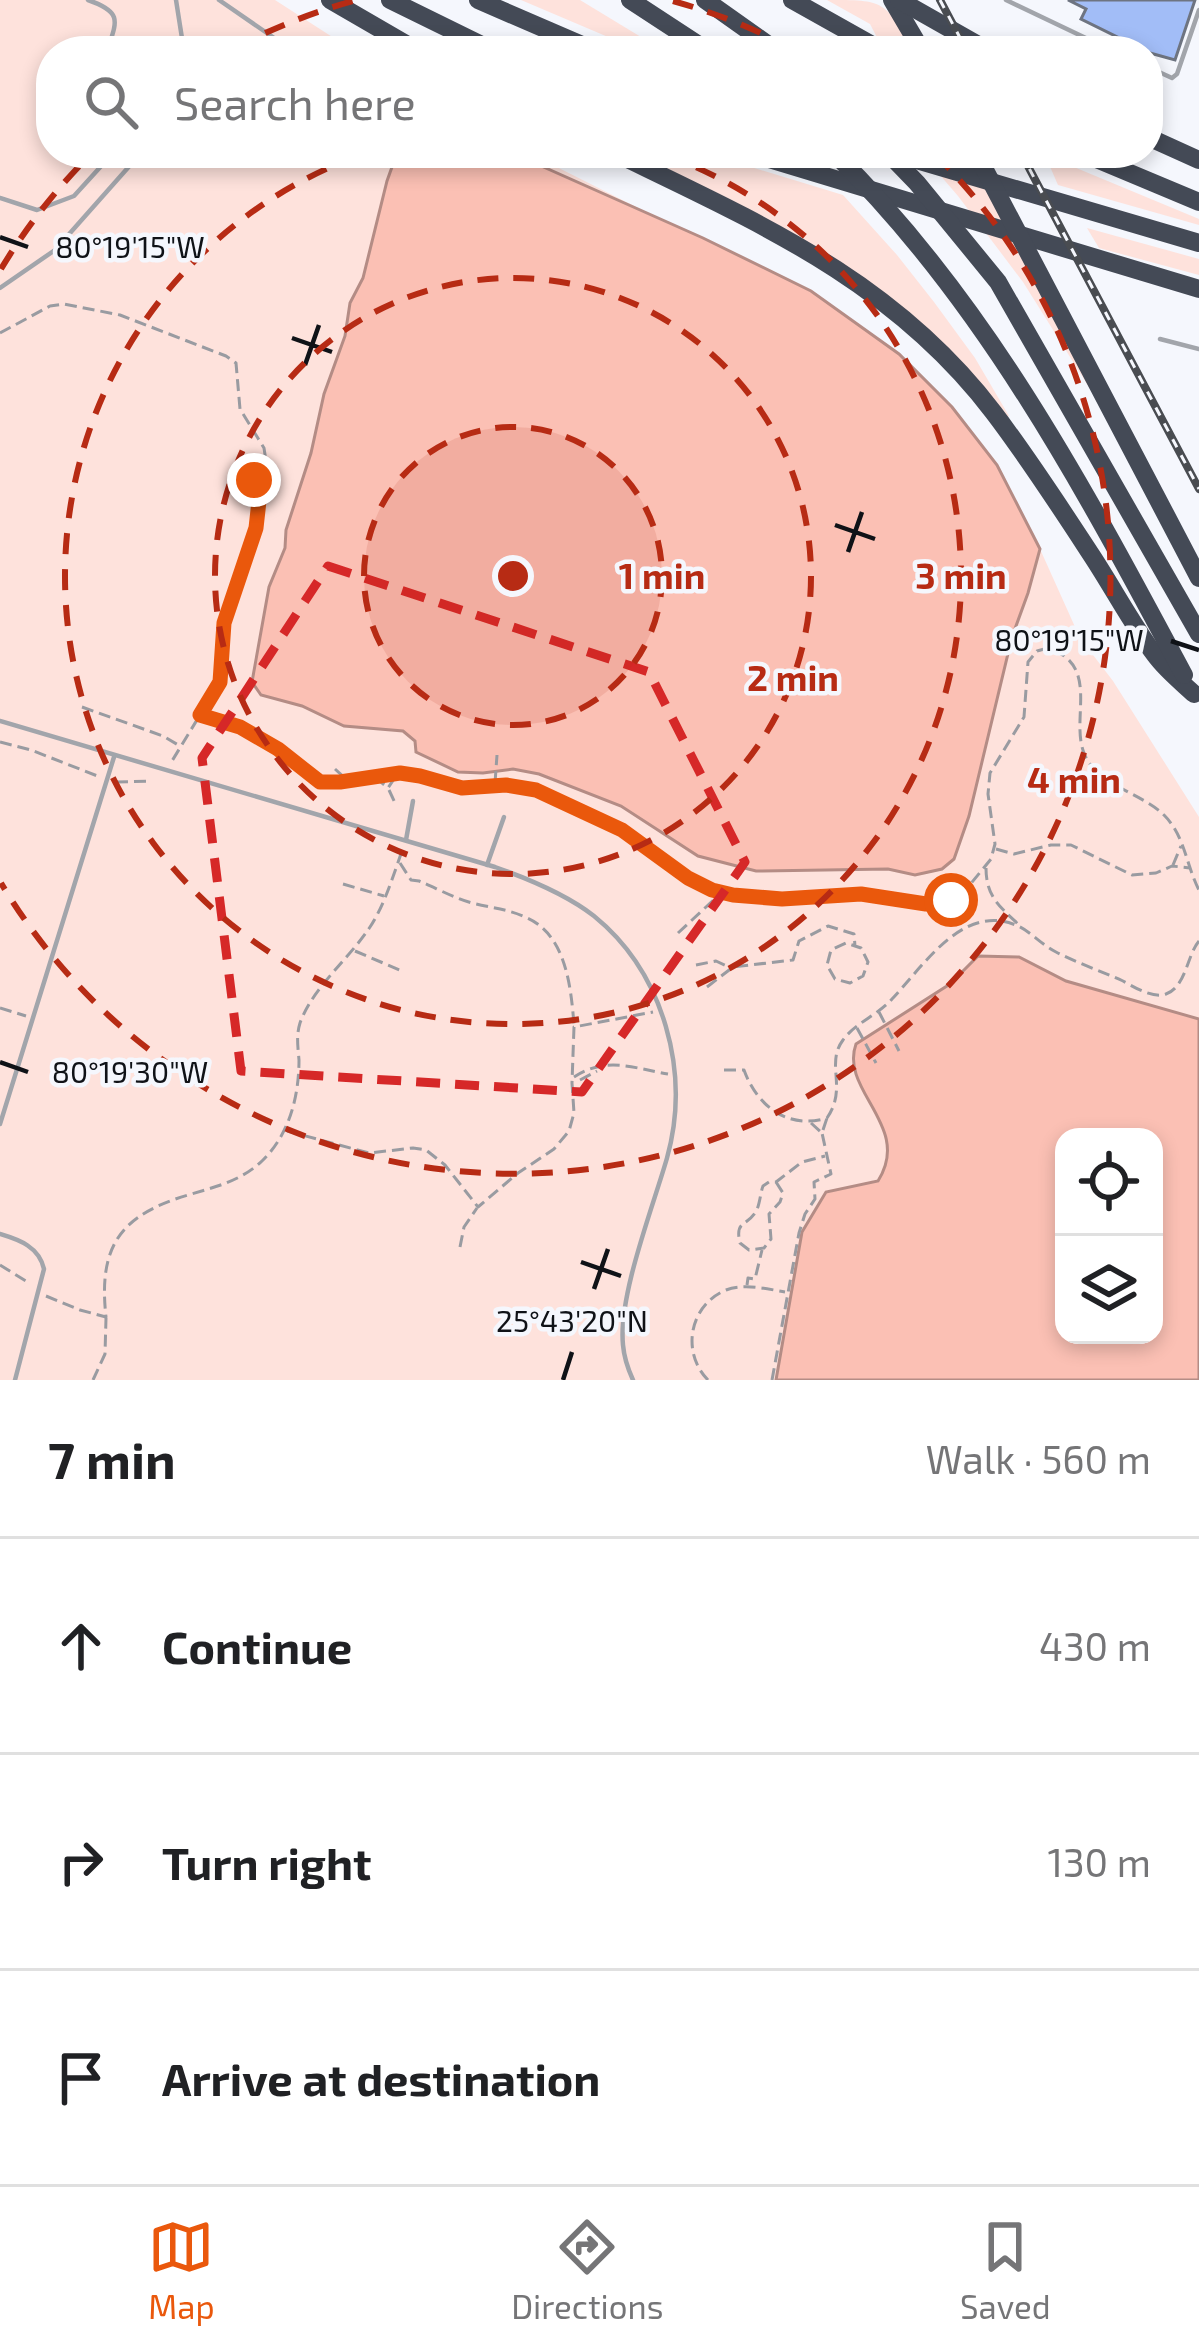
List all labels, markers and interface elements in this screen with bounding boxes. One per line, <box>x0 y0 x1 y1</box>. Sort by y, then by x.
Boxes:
search box <box>36 36 1163 168</box>
icon: search <box>78 69 144 135</box>
text: Search here <box>174 75 416 129</box>
text: 80°19'15"W <box>55 228 205 264</box>
route end <box>227 453 281 507</box>
text: 1 min <box>619 553 705 596</box>
text: 3 min <box>915 553 1007 596</box>
centre of rings <box>492 555 534 597</box>
text: 80°19'15"W <box>994 621 1144 657</box>
text: 2 min <box>747 655 839 698</box>
text: 4 min <box>1027 757 1121 800</box>
route start <box>924 873 978 927</box>
text: 80°19'30"W <box>52 1053 208 1089</box>
map controls <box>1055 1128 1163 1344</box>
button: locate <box>1055 1128 1163 1236</box>
button: layers <box>1055 1236 1163 1344</box>
text: 25°43'20"N <box>496 1302 648 1338</box>
text: 7 min <box>48 1428 176 1489</box>
text: Walk · 560 m <box>926 1435 1151 1482</box>
icon: ahead <box>48 1613 114 1679</box>
text: Continue <box>162 1619 352 1673</box>
text: 430 m <box>1039 1622 1151 1669</box>
icon: right <box>48 1829 114 1895</box>
text: Turn right <box>162 1835 371 1889</box>
text: 130 m <box>1047 1838 1151 1885</box>
icon: arrive <box>48 2045 114 2111</box>
text: Arrive at destination <box>162 2051 600 2105</box>
tab: Map <box>148 2214 215 2326</box>
tab: Directions <box>511 2214 663 2326</box>
tab: Saved <box>960 2214 1051 2326</box>

